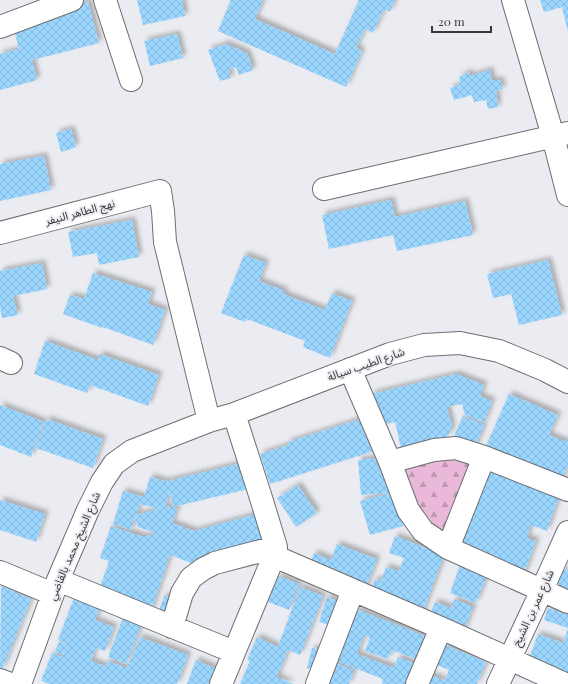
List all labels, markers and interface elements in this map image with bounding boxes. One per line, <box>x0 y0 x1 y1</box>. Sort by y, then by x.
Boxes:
scale bar <box>432 8 491 34</box>
text: 20 m <box>438 13 465 29</box>
street label: نهج الطاهر النيفر <box>42 195 117 229</box>
street label: شارع الطيب سيالة <box>325 343 407 385</box>
street label: شارع الشيخ محمد بالقاضي <box>44 489 106 603</box>
street label: شارع عمر بن الشيخ <box>508 567 558 649</box>

